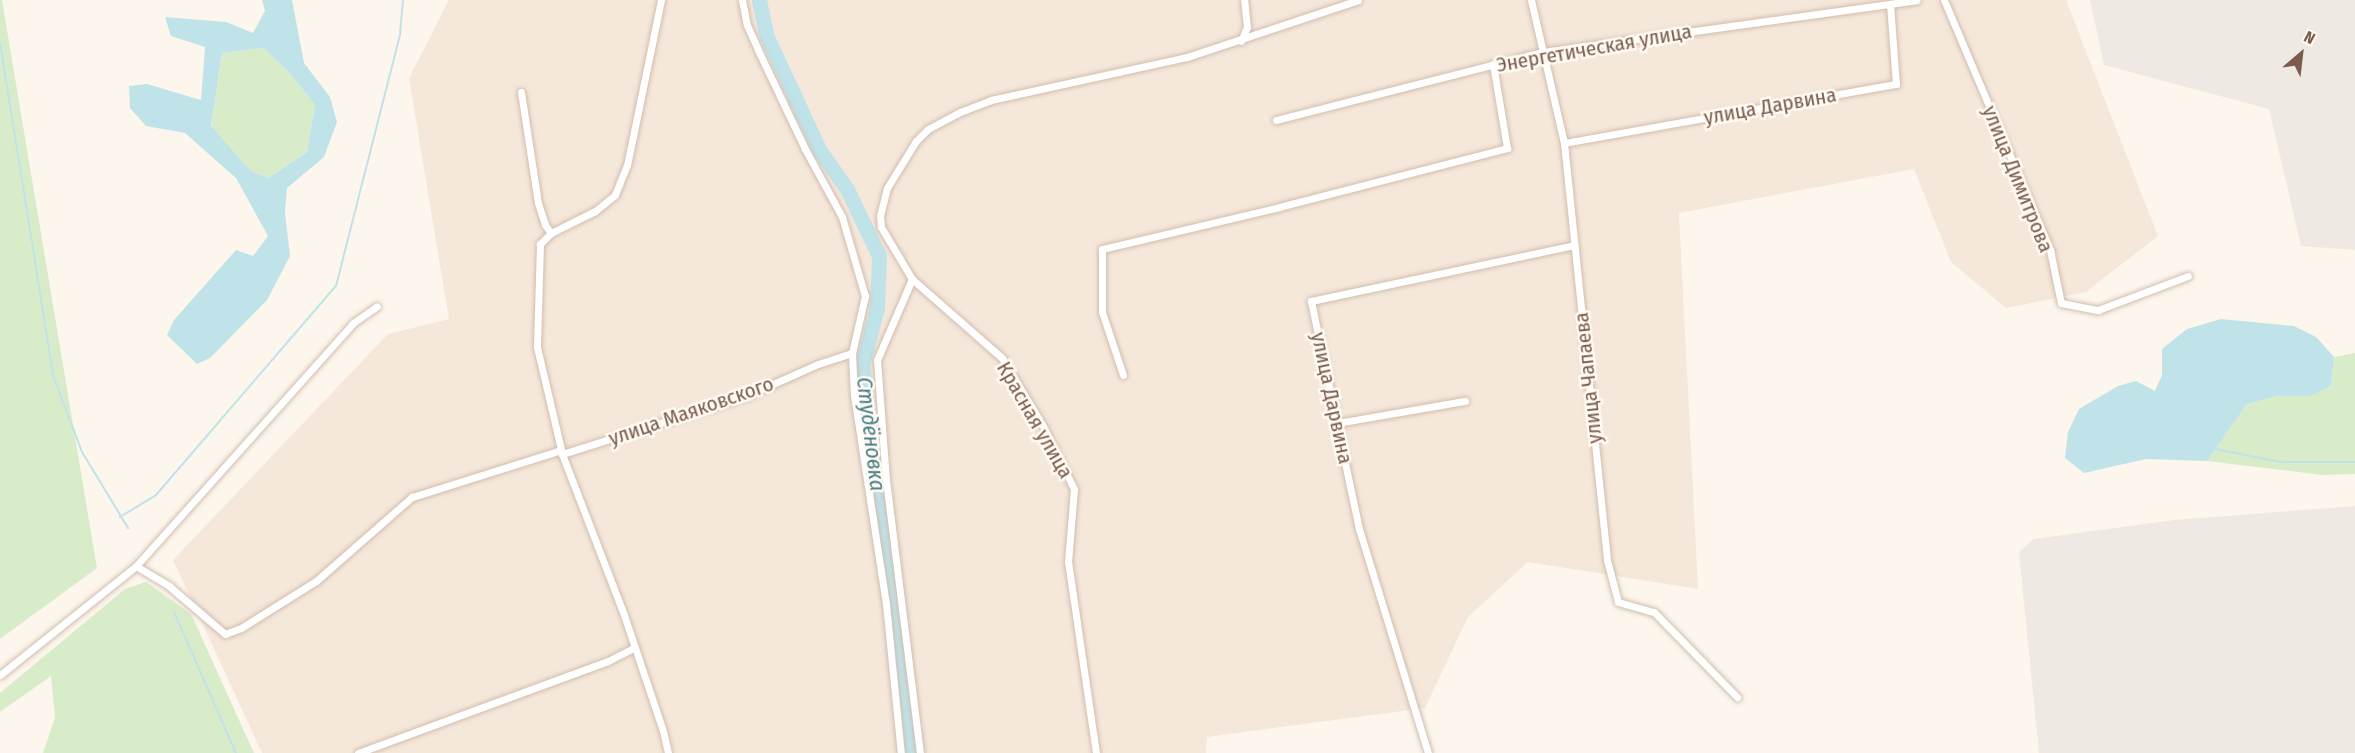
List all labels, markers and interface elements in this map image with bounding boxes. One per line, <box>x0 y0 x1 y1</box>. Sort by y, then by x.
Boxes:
street label: Энергетическая улица <box>1494 18 1694 78</box>
north arrow <box>2271 24 2331 84</box>
text: N <box>2301 27 2318 48</box>
street label: улица Дарвина <box>1702 82 1838 130</box>
street label: улица Димитрова <box>1977 102 2059 256</box>
street label: улица Чапаева <box>1569 311 1607 445</box>
street label: улица Дарвина <box>1306 330 1358 466</box>
street label: Красная улица <box>991 357 1079 483</box>
street label: улица Маяковского <box>605 371 777 451</box>
water label: Студёновка <box>851 376 891 492</box>

